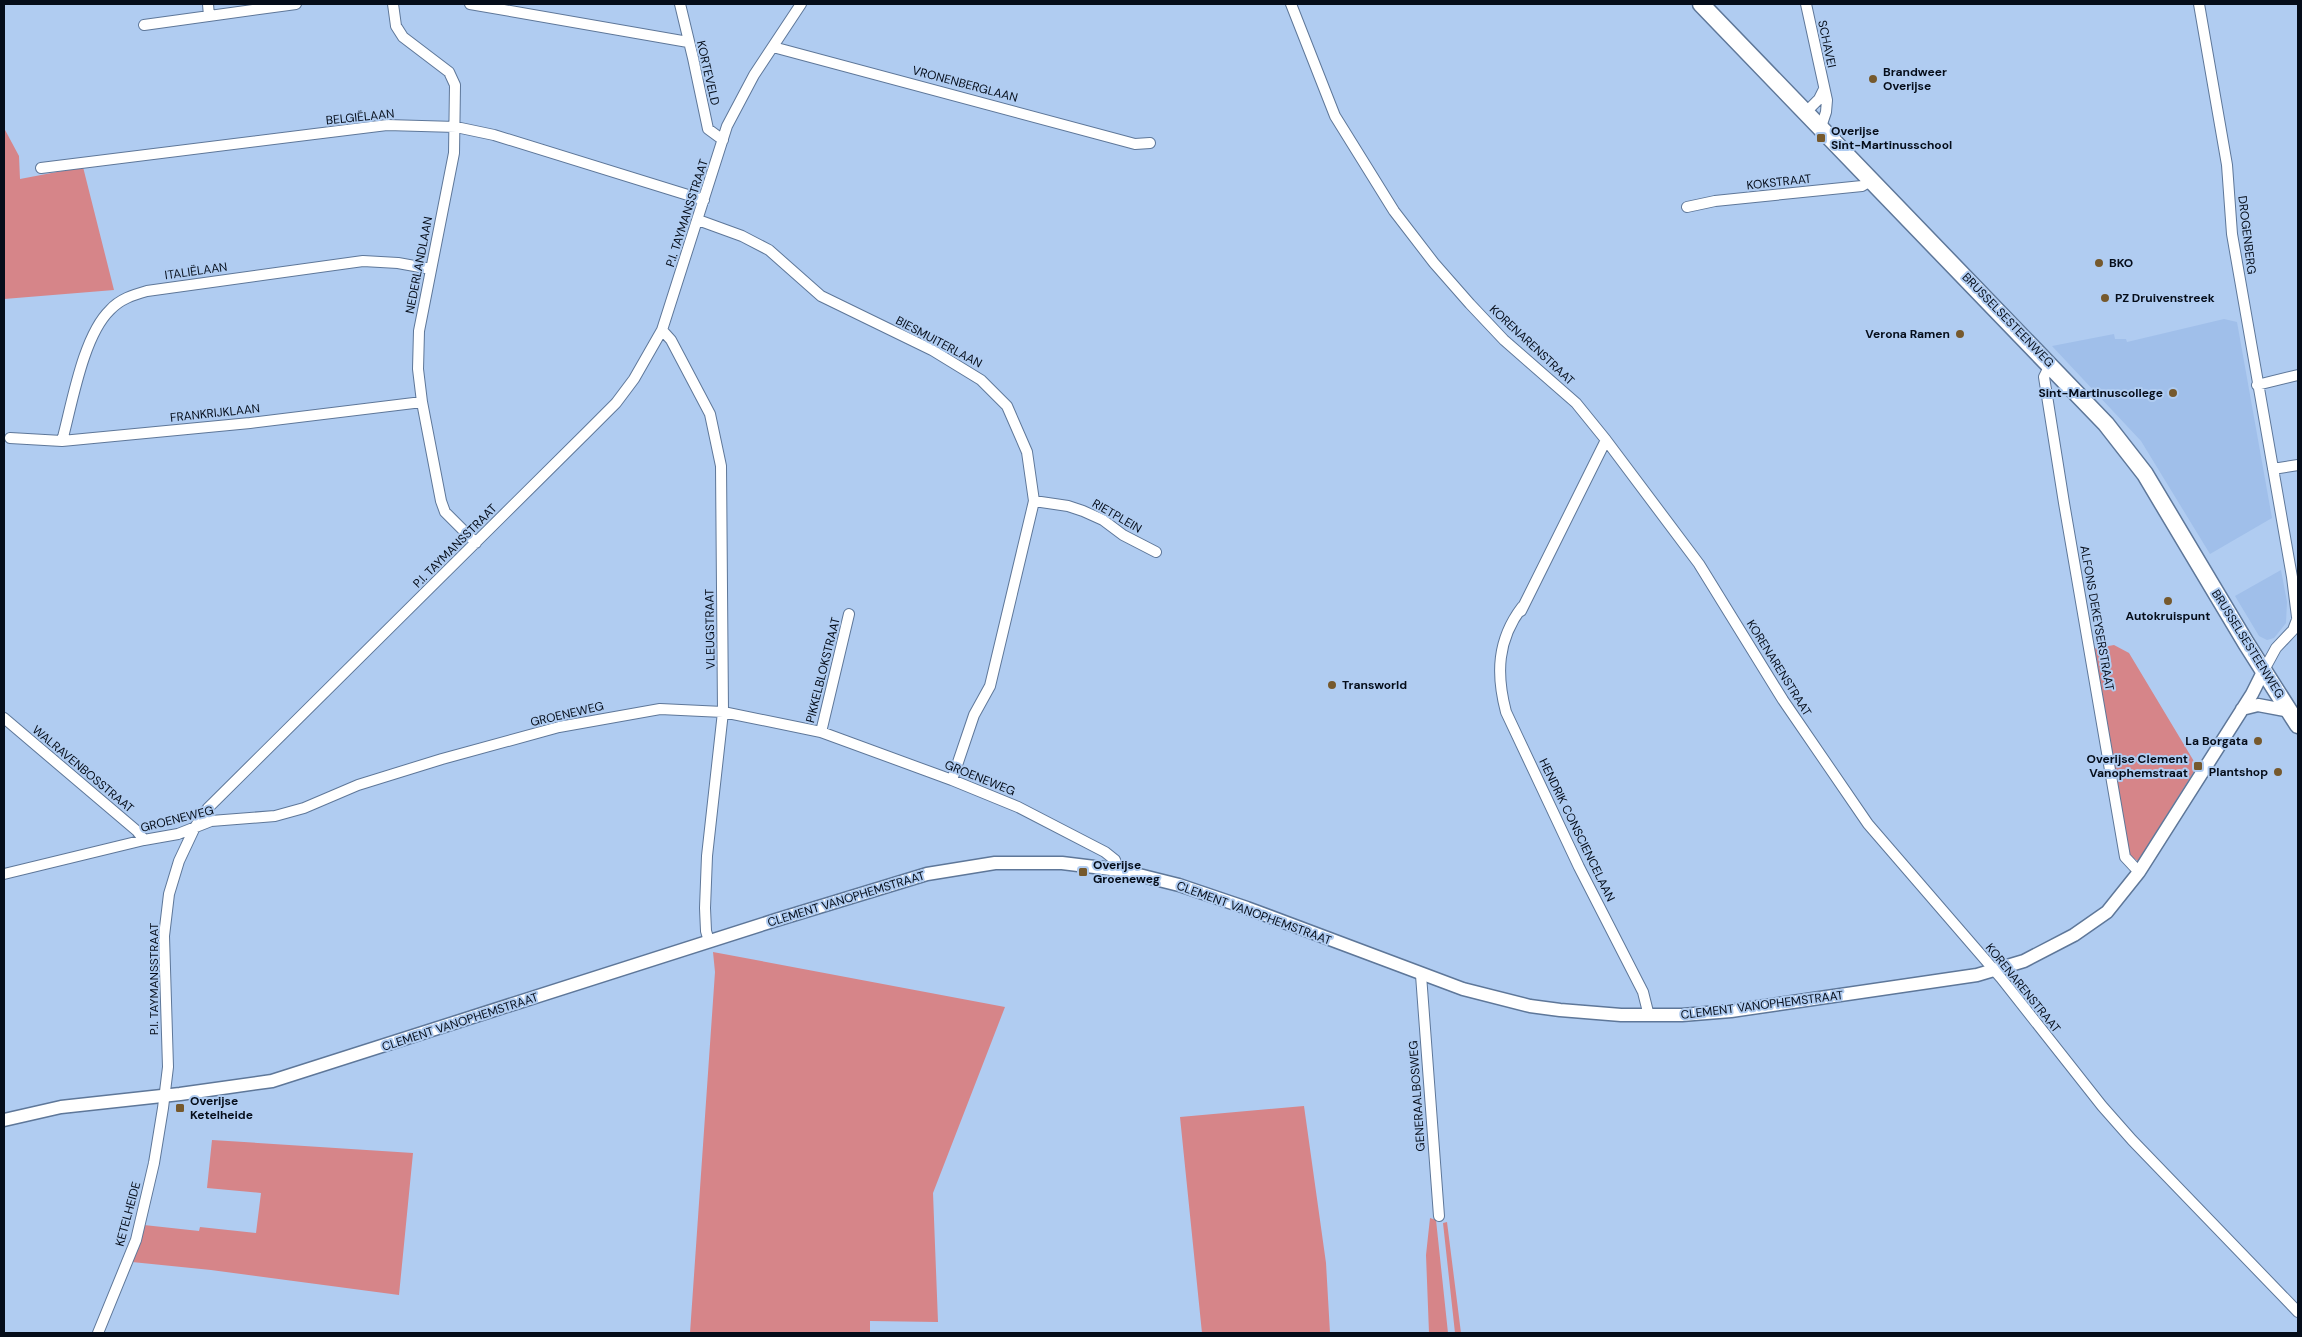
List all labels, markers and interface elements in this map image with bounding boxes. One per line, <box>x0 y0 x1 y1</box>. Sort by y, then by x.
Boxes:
street label: SCHAVEI <box>1814 19 1840 69</box>
street label: KORTEVELD <box>693 39 723 107</box>
street label: VRONENBERGLAAN <box>910 62 1020 106</box>
place label: Brandweer Overijse <box>1883 64 1947 94</box>
marker: Brandweer Overijse <box>1867 73 1879 85</box>
street label: BELGIËLAAN <box>325 105 395 129</box>
place label: Overijse Sint-Martinusschool <box>1831 123 1952 153</box>
marker: Overijse Sint-Martinusschool <box>1815 132 1827 144</box>
street label: P.I. TAYMANSSTRAAT <box>662 157 712 269</box>
street label: KOKSTRAAT <box>1746 171 1812 193</box>
street label: DROGENBERG <box>2234 195 2260 275</box>
street label: NEDERLANDLAAN <box>402 215 436 315</box>
place label: BKO <box>2109 255 2133 271</box>
marker: BKO <box>2093 257 2105 269</box>
street label: ITALIËLAAN <box>164 259 228 283</box>
street label: BRUSSELSESTEENWEG <box>1959 269 2057 371</box>
place label: PZ Druivenstreek <box>2115 290 2215 306</box>
marker: PZ Druivenstreek <box>2099 292 2111 304</box>
street label: KORENARENSTRAAT <box>1486 301 1578 389</box>
street label: BIESMUITERLAAN <box>893 312 985 372</box>
place label: Verona Ramen <box>1865 326 1950 342</box>
marker: Verona Ramen <box>1954 328 1966 340</box>
place label: Sint-Martinuscollege <box>2038 385 2163 401</box>
marker: Sint-Martinuscollege <box>2167 387 2179 399</box>
street label: FRANKRIJKLAAN <box>169 400 261 426</box>
street label: RIETPLEIN <box>1089 495 1145 537</box>
street label: P.I. TAYMANSSTRAAT <box>410 500 501 591</box>
street label: ALFONS DEKEYSERSTRAAT <box>2076 544 2118 692</box>
street label: BRUSSELSESTEENWEG <box>2208 587 2288 701</box>
street label: VLEUGSTRAAT <box>701 588 719 669</box>
marker: Autokruispunt <box>2162 595 2174 607</box>
place label: Autokruispunt <box>2126 608 2210 624</box>
street label: PIKKELBLOKSTRAAT <box>802 615 844 724</box>
street label: KORENARENSTRAAT <box>1743 617 1815 719</box>
place label: Transworld <box>1342 677 1407 693</box>
marker: Transworld <box>1326 679 1338 691</box>
street label: GROENEWEG <box>529 698 605 730</box>
street label: WALRAVENBOSSTRAAT <box>29 722 137 816</box>
place label: La Borgata <box>2185 733 2248 749</box>
marker: La Borgata <box>2252 735 2264 747</box>
place label: Overijse Clement Vanophemstraat <box>2087 751 2188 781</box>
street label: HENDRIK CONSCIENCELAAN <box>1535 756 1619 904</box>
street label: GROENEWEG <box>942 757 1018 799</box>
marker: Overijse Clement Vanophemstraat <box>2192 760 2204 772</box>
place label: Plantshop <box>2209 764 2268 780</box>
marker: Plantshop <box>2272 766 2284 778</box>
street label: GROENEWEG <box>139 802 215 836</box>
place label: Overijse Groeneweg <box>1093 857 1160 887</box>
marker: Overijse Groeneweg <box>1077 866 1089 878</box>
street label: CLEMENT VANOPHEMSTRAAT <box>765 867 927 931</box>
street label: CLEMENT VANOPHEMSTRAAT <box>1174 878 1334 949</box>
street label: P.I. TAYMANSSTRAAT <box>146 923 162 1035</box>
street label: KORENARENSTRAAT <box>1982 940 2064 1036</box>
street label: CLEMENT VANOPHEMSTRAAT <box>1680 987 1844 1023</box>
street label: CLEMENT VANOPHEMSTRAAT <box>380 989 540 1055</box>
street label: GENERAALBOSWEG <box>1405 1040 1429 1152</box>
place label: Overijse Ketelheide <box>190 1093 253 1123</box>
marker: Overijse Ketelheide <box>174 1102 186 1114</box>
street label: KETELHEIDE <box>112 1180 144 1248</box>

